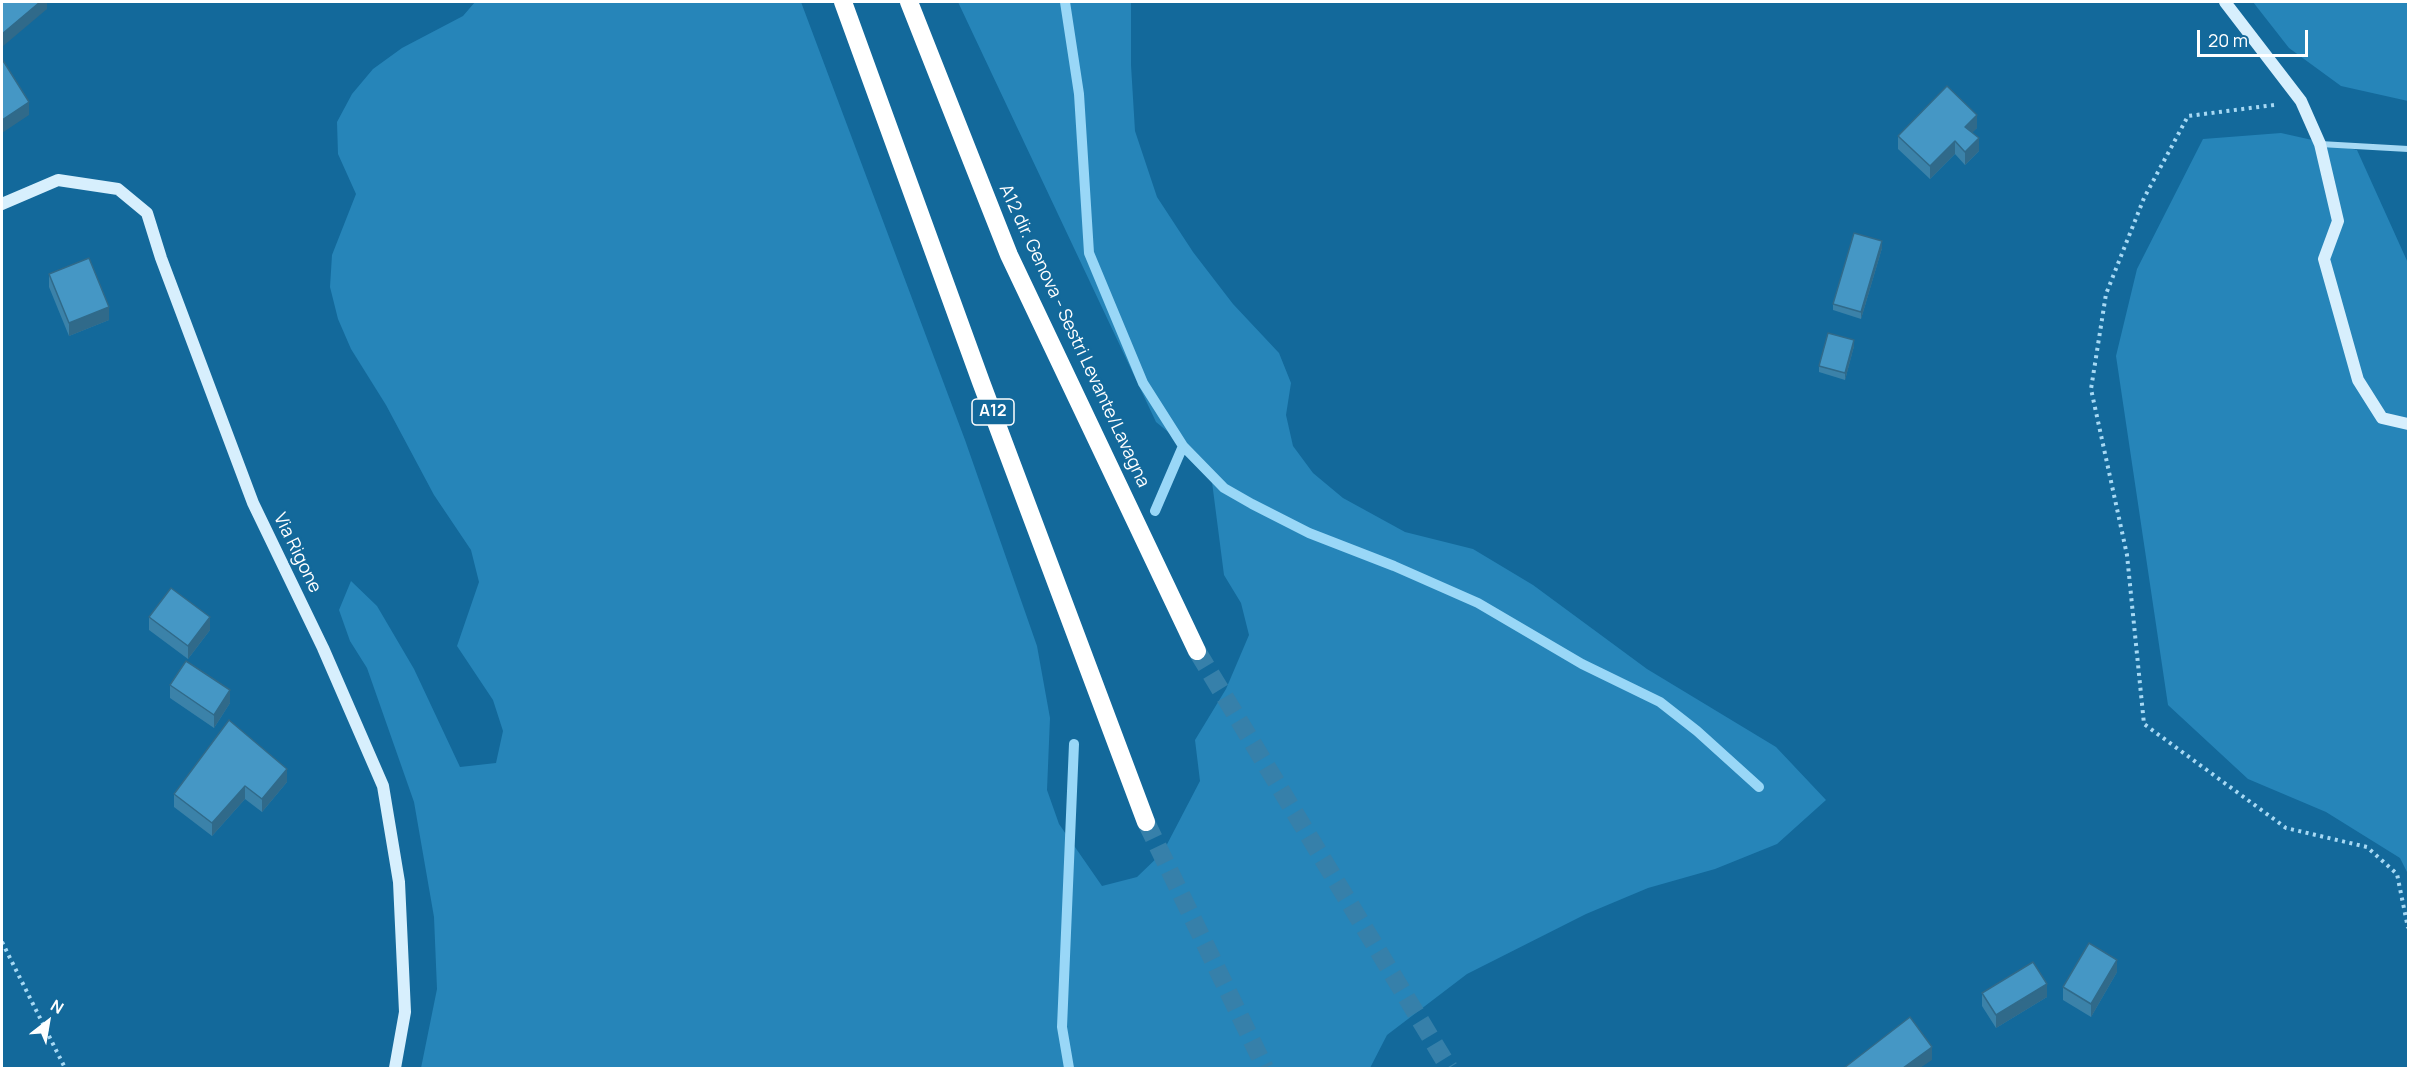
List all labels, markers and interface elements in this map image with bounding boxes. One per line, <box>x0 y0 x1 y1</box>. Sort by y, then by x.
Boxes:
scale bar <box>2200 18 2311 56</box>
text: 20 m <box>2208 28 2248 52</box>
street label: A12 dir. Genova - Sestri Levante/Lavagna <box>994 181 1154 491</box>
road number: A12 <box>972 399 1014 425</box>
street label: Via Rigone <box>268 509 326 597</box>
north arrow <box>18 992 78 1052</box>
text: N <box>47 994 68 1019</box>

